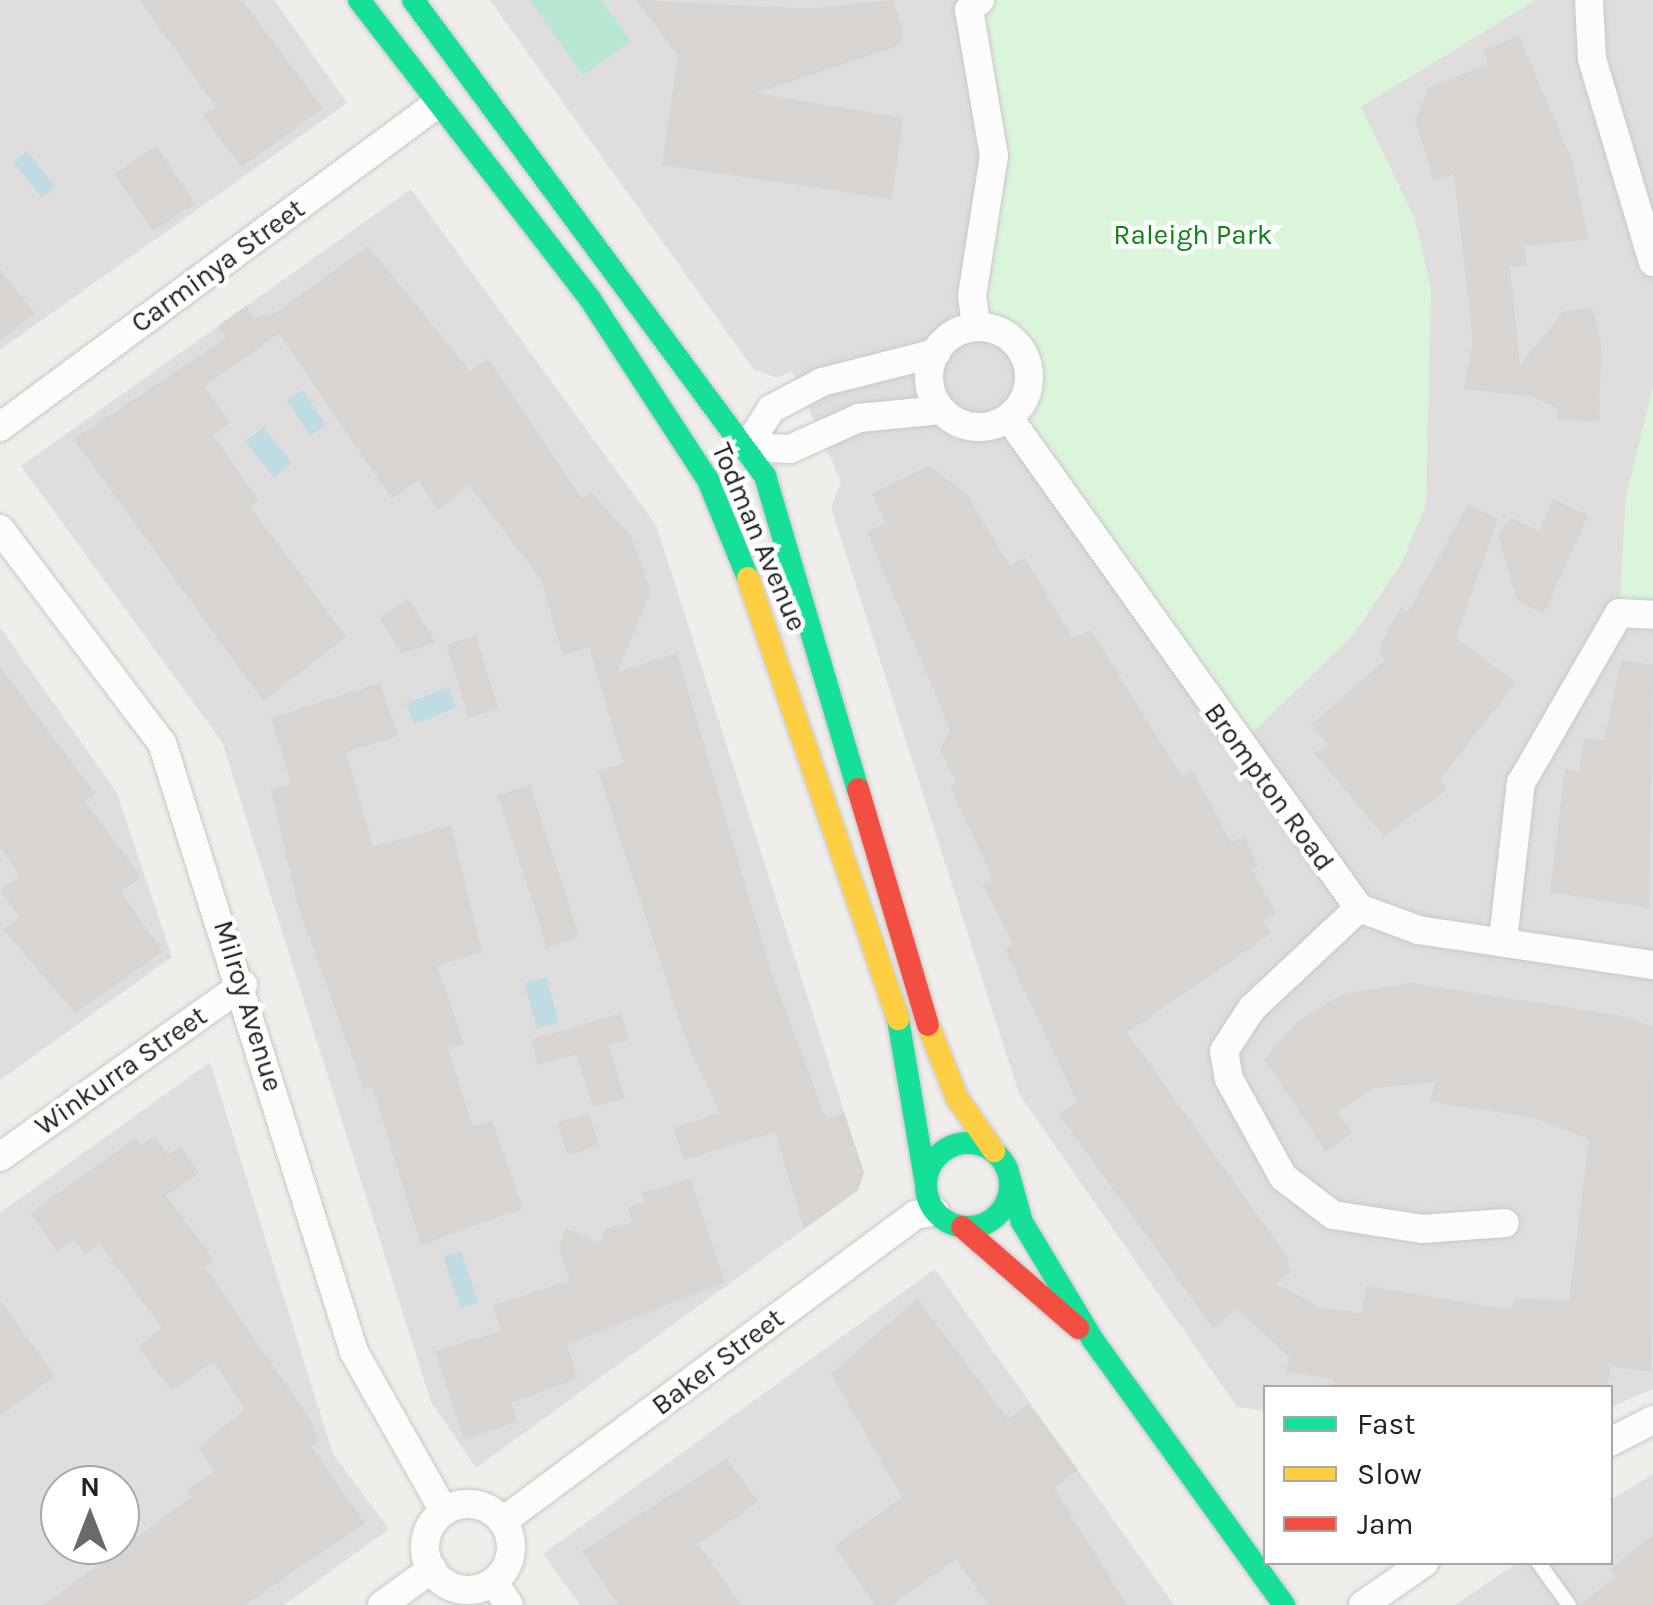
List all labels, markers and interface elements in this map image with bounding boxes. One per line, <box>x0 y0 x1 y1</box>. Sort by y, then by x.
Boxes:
street label: Carminya Street <box>125 192 311 340</box>
park label: Raleigh Park <box>1113 218 1273 252</box>
street label: Todman Avenue <box>704 438 814 636</box>
street label: Brompton Road <box>1197 697 1341 877</box>
street label: Milroy Avenue <box>206 916 290 1096</box>
street label: Winkurra Street <box>29 999 213 1143</box>
street label: Baker Street <box>645 1301 791 1423</box>
legend <box>1263 1385 1613 1565</box>
text: Fast <box>1357 1406 1416 1442</box>
text: Slow <box>1357 1456 1422 1492</box>
north arrow <box>40 1465 140 1565</box>
text: N <box>80 1470 100 1503</box>
text: Jam <box>1357 1506 1414 1542</box>

